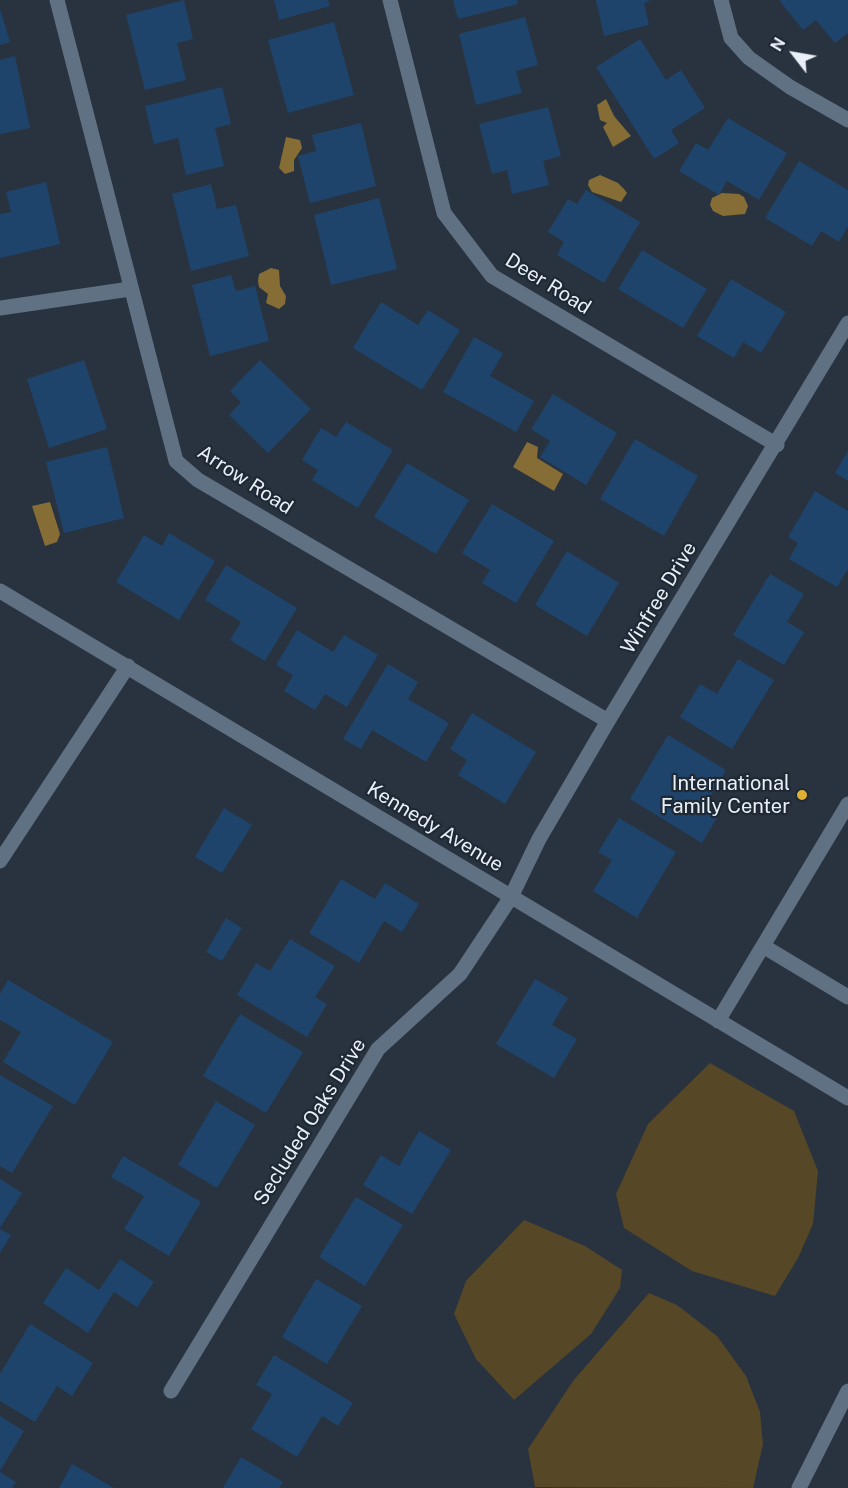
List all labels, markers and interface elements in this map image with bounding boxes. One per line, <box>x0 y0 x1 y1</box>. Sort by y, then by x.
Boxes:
north arrow <box>764 24 824 84</box>
text: N <box>767 34 790 55</box>
street label: Deer Road <box>501 248 595 320</box>
street label: Arrow Road <box>193 440 297 520</box>
street label: Winfree Drive <box>616 538 702 658</box>
place label: International Family Center <box>661 772 790 819</box>
street label: Kennedy Avenue <box>362 777 508 877</box>
marker: International Family Center <box>795 788 809 802</box>
street label: Secluded Oaks Drive <box>249 1034 371 1210</box>

